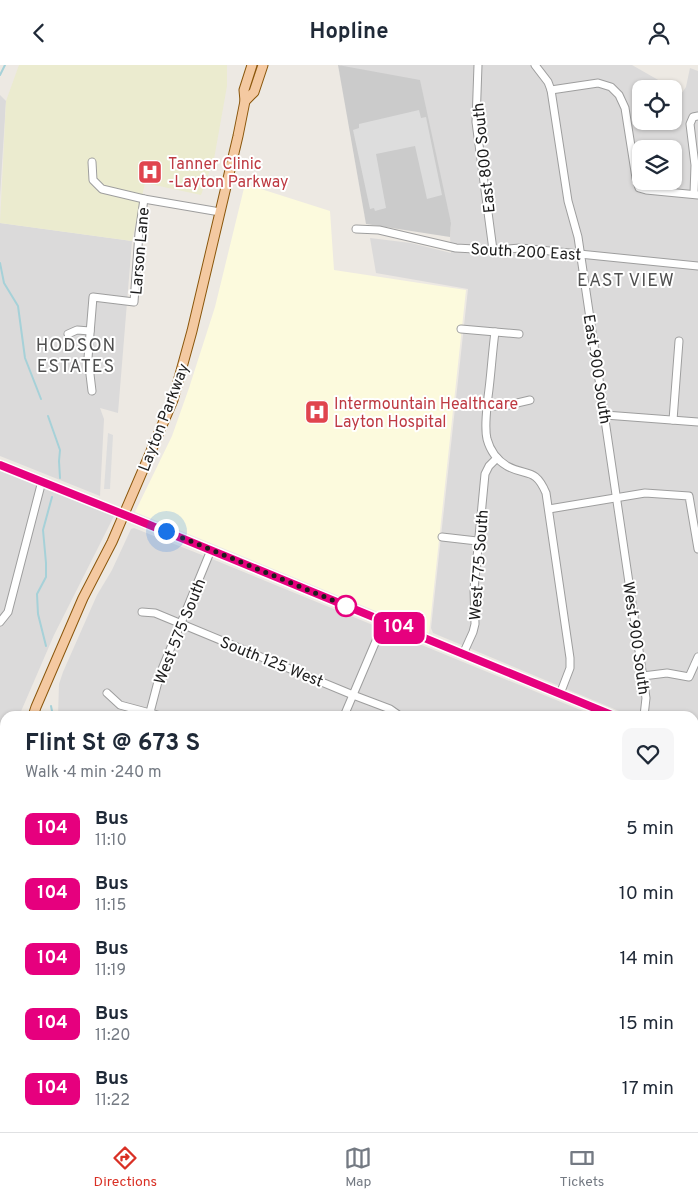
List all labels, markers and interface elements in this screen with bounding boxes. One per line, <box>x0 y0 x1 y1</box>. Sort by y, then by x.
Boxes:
icon: back <box>25 19 53 47</box>
text: Hopline <box>310 19 388 46</box>
icon: person <box>645 19 673 47</box>
map controls <box>632 80 682 190</box>
button: locate <box>632 80 682 130</box>
street label: East 800 South <box>469 102 501 214</box>
button: layers <box>632 140 682 190</box>
place label: Tanner Clinic -Layton Parkway <box>168 155 289 193</box>
hospital icon: Tanner Clinic -Layton Parkway <box>137 159 163 185</box>
street label: Larson Lane <box>127 206 155 296</box>
street label: South 200 East <box>470 240 582 266</box>
district label: EAST VIEW <box>577 270 675 293</box>
street label: East 900 South <box>577 313 615 426</box>
district label: HODSON ESTATES <box>36 335 116 379</box>
street label: Layton Parkway <box>135 361 195 475</box>
place label: Intermountain Healthcare Layton Hospital <box>334 395 518 433</box>
hospital icon: Intermountain Healthcare Layton Hospital <box>304 399 330 425</box>
street label: West 775 South <box>466 509 494 621</box>
your location <box>154 519 179 544</box>
street label: West 575 South <box>151 576 211 688</box>
street label: West 900 South <box>617 580 653 696</box>
unlabelled marker <box>335 595 357 617</box>
line badge: 104 <box>370 612 428 644</box>
text: 104 <box>384 616 414 639</box>
street label: South 125 West <box>217 633 326 693</box>
button: heart <box>622 728 674 780</box>
text: Flint St @ 673 S <box>25 729 200 759</box>
text: Walk · 4 min · 240 m <box>25 763 162 783</box>
text: Bus <box>95 807 129 831</box>
text: 104 <box>37 817 68 840</box>
text: 5 min <box>626 817 674 841</box>
text: 11:10 <box>95 831 127 851</box>
text: Bus <box>95 872 129 896</box>
text: 104 <box>37 882 68 905</box>
text: 10 min <box>619 882 674 906</box>
text: 11:15 <box>95 896 126 916</box>
text: Bus <box>95 937 129 961</box>
text: 104 <box>37 947 68 970</box>
text: 14 min <box>619 947 674 971</box>
text: 11:19 <box>95 961 126 981</box>
text: Bus <box>95 1002 129 1026</box>
text: 104 <box>37 1012 68 1035</box>
text: 15 min <box>619 1012 674 1036</box>
text: 11:20 <box>95 1026 131 1046</box>
text: Bus <box>95 1067 129 1091</box>
text: 104 <box>37 1077 68 1100</box>
text: 17 min <box>622 1077 674 1101</box>
text: 11:22 <box>95 1091 130 1111</box>
tab: Directions <box>94 1144 157 1191</box>
tab: Map <box>344 1144 372 1191</box>
tab: Tickets <box>560 1144 604 1191</box>

